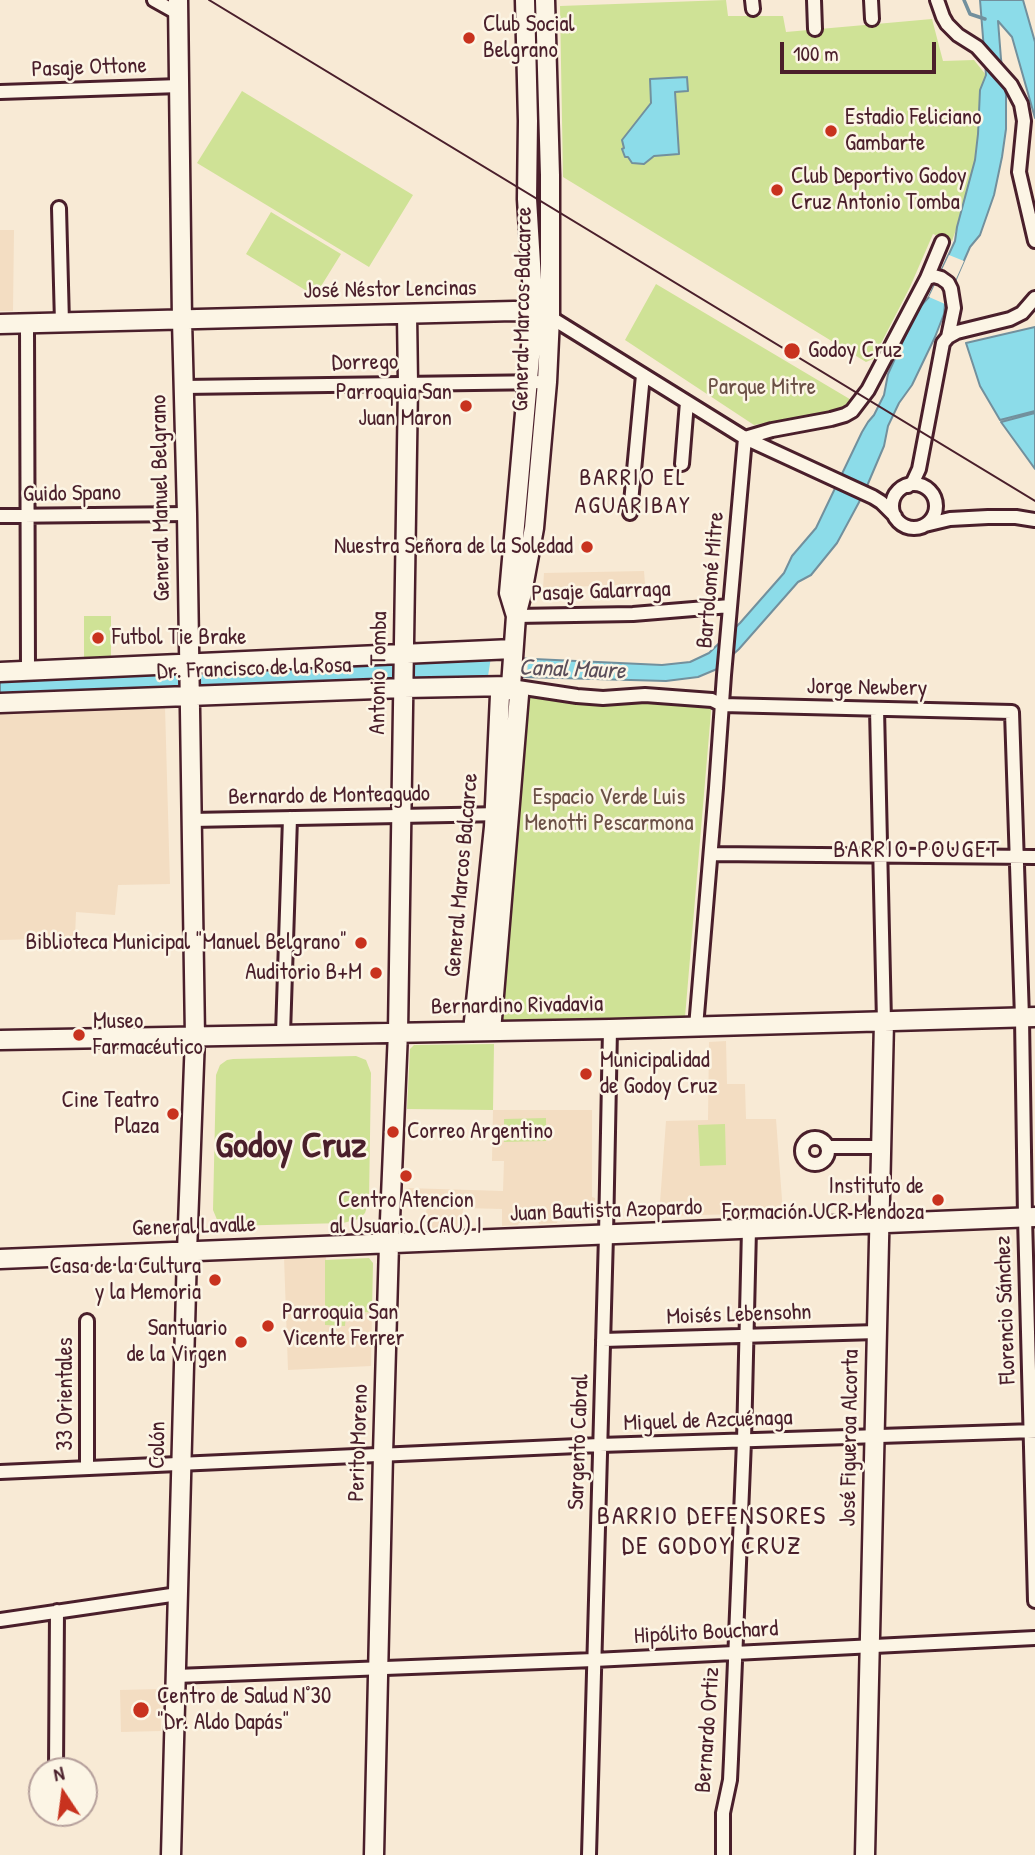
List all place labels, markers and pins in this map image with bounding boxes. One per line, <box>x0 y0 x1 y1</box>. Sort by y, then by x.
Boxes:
place label: Club Social Belgrano <box>483 11 575 65</box>
marker: Club Social Belgrano <box>461 30 477 46</box>
place label: Estadio Feliciano Gambarte <box>845 104 981 158</box>
marker: Estadio Feliciano Gambarte <box>823 123 839 139</box>
place label: Club Deportivo Godoy Cruz Antonio Tomba <box>791 163 967 217</box>
marker: Club Deportivo Godoy Cruz Antonio Tomba <box>769 182 785 198</box>
place label: Godoy Cruz <box>808 337 902 365</box>
marker: Godoy Cruz <box>782 341 802 361</box>
place label: Parroquia San Juan Maron <box>336 379 452 433</box>
marker: Parroquia San Juan Maron <box>458 398 474 414</box>
place label: Nuestra Señora de la Soledad <box>334 533 573 561</box>
marker: Nuestra Señora de la Soledad <box>579 539 595 555</box>
place label: Futbol Tie Brake <box>112 624 246 652</box>
marker: Futbol Tie Brake <box>90 630 106 646</box>
place label: Biblioteca Municipal "Manuel Belgrano" <box>26 929 347 957</box>
marker: Biblioteca Municipal "Manuel Belgrano" <box>353 935 369 951</box>
place label: Auditorio B+M <box>245 959 362 987</box>
marker: Auditorio B+M <box>368 965 384 981</box>
place label: Museo Farmacéutico <box>93 1008 203 1062</box>
marker: Museo Farmacéutico <box>71 1027 87 1043</box>
place label: Municipalidad de Godoy Cruz <box>600 1047 717 1101</box>
marker: Municipalidad de Godoy Cruz <box>578 1066 594 1082</box>
place label: Cine Teatro Plaza <box>61 1087 159 1141</box>
marker: Cine Teatro Plaza <box>165 1106 181 1122</box>
place label: Correo Argentino <box>407 1118 553 1146</box>
marker: Correo Argentino <box>385 1124 401 1140</box>
marker: Centro Atencion al Usuario (CAU) I <box>398 1168 414 1184</box>
place label: Instituto de Formación UCR Mendoza <box>722 1173 924 1227</box>
place label: Centro Atencion al Usuario (CAU) I <box>330 1187 482 1241</box>
marker: Instituto de Formación UCR Mendoza <box>930 1192 946 1208</box>
place label: Casa de la Cultura y la Memoria <box>49 1253 201 1307</box>
marker: Casa de la Cultura y la Memoria <box>207 1272 223 1288</box>
place label: Parroquia San Vicente Ferrer <box>282 1299 404 1353</box>
place label: Santuario de la Virgen <box>126 1315 227 1369</box>
marker: Parroquia San Vicente Ferrer <box>260 1318 276 1334</box>
marker: Santuario de la Virgen <box>233 1334 249 1350</box>
place label: Centro de Salud N°30 "Dr. Aldo Dapás" <box>157 1683 331 1737</box>
marker: Centro de Salud N°30 "Dr. Aldo Dapás" <box>131 1700 151 1720</box>

